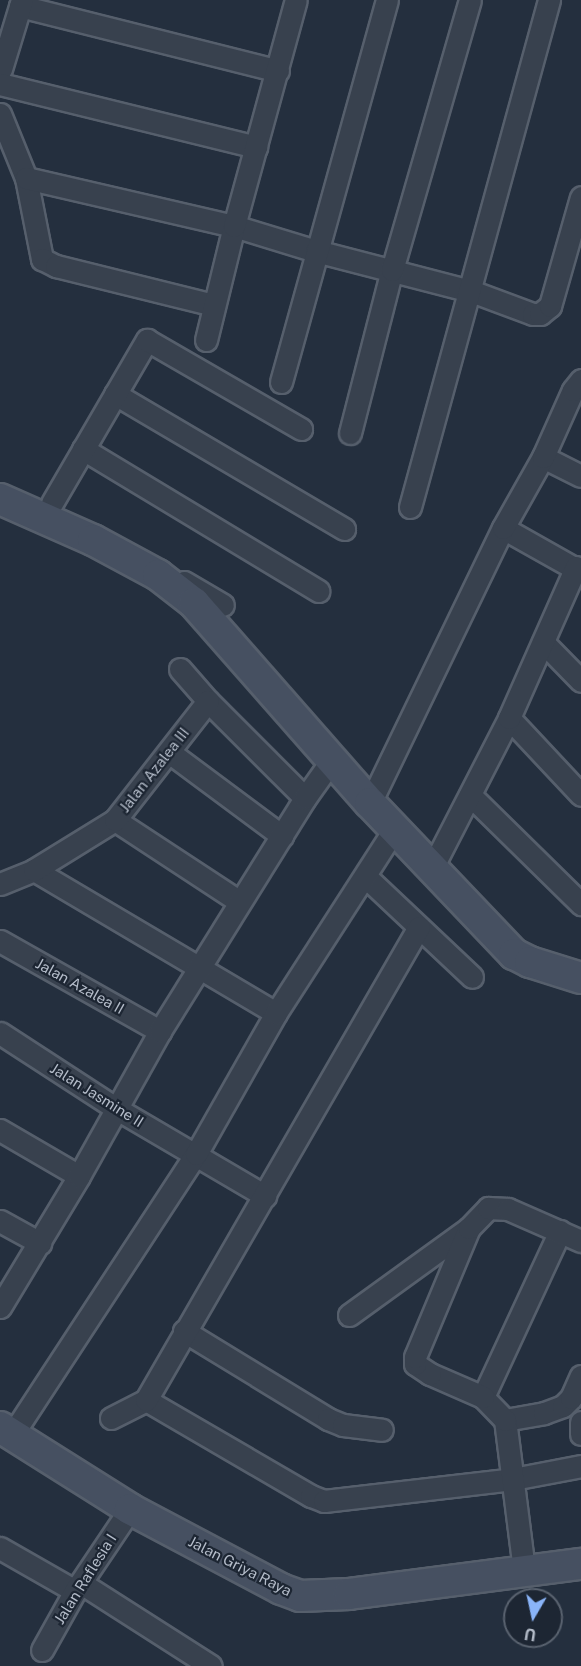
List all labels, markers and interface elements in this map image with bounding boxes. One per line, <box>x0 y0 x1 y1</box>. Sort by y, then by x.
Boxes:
street label: Jalan Azalea III <box>115 724 193 816</box>
street label: Jalan Azalea II <box>33 954 127 1018</box>
street label: Jalan Jasmine II <box>47 1059 147 1131</box>
street label: Jalan Raflesia I <box>50 1530 120 1628</box>
street label: Jalan Griya Raya <box>185 1532 295 1600</box>
north arrow <box>503 1588 563 1648</box>
text: U <box>523 1624 538 1645</box>

